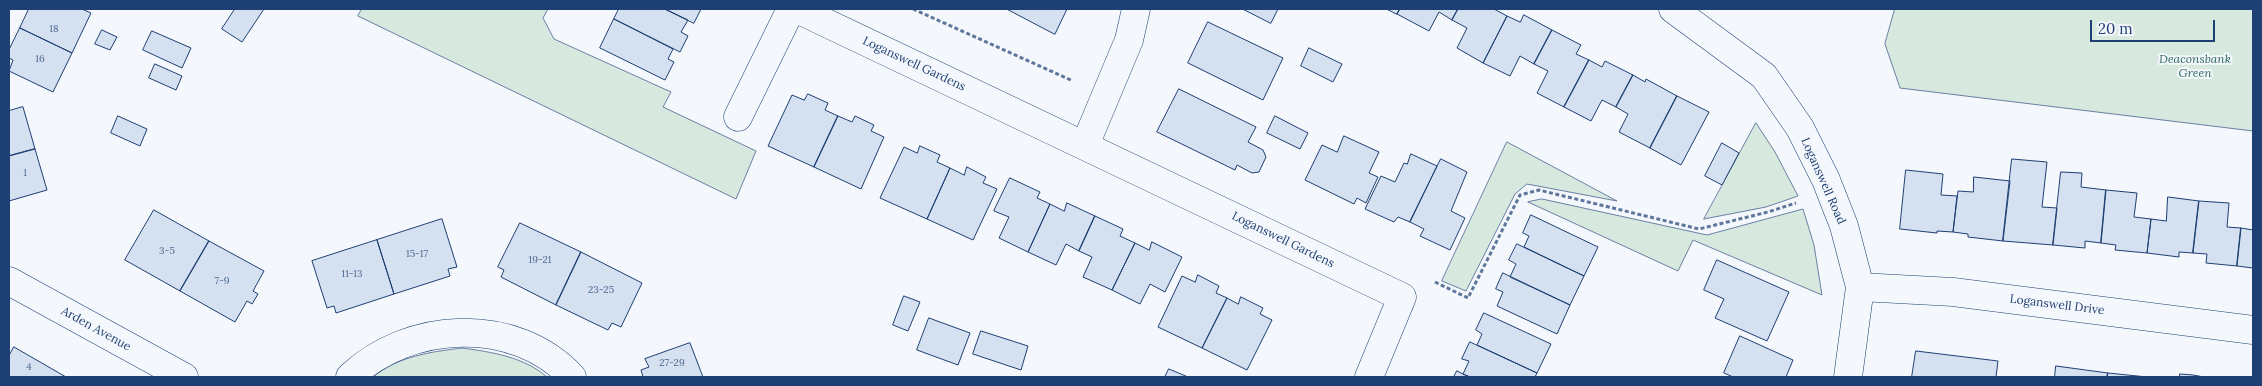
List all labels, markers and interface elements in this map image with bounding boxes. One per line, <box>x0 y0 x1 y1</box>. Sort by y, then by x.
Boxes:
scale bar <box>2092 10 2217 42</box>
text: 20 m <box>2098 19 2133 38</box>
house number: 18 <box>49 23 59 35</box>
street label: Loganswell Gardens <box>860 34 968 94</box>
house number: 16 <box>35 53 45 65</box>
park label: Deaconsbank Green <box>2159 53 2231 81</box>
street label: Loganswell Road <box>1797 136 1849 226</box>
house number: 1 <box>23 167 27 179</box>
street label: Loganswell Gardens <box>1229 209 1337 271</box>
house number: 3-5 <box>159 245 175 257</box>
house number: 15-17 <box>406 248 428 260</box>
house number: 19-21 <box>529 254 551 266</box>
house number: 11-13 <box>342 268 362 280</box>
house number: 7-9 <box>214 275 230 287</box>
house number: 23-25 <box>588 284 614 296</box>
street label: Loganswell Drive <box>2009 292 2105 318</box>
street label: Arden Avenue <box>59 304 133 354</box>
house number: 27-29 <box>659 357 685 369</box>
house number: 4 <box>26 361 32 373</box>

